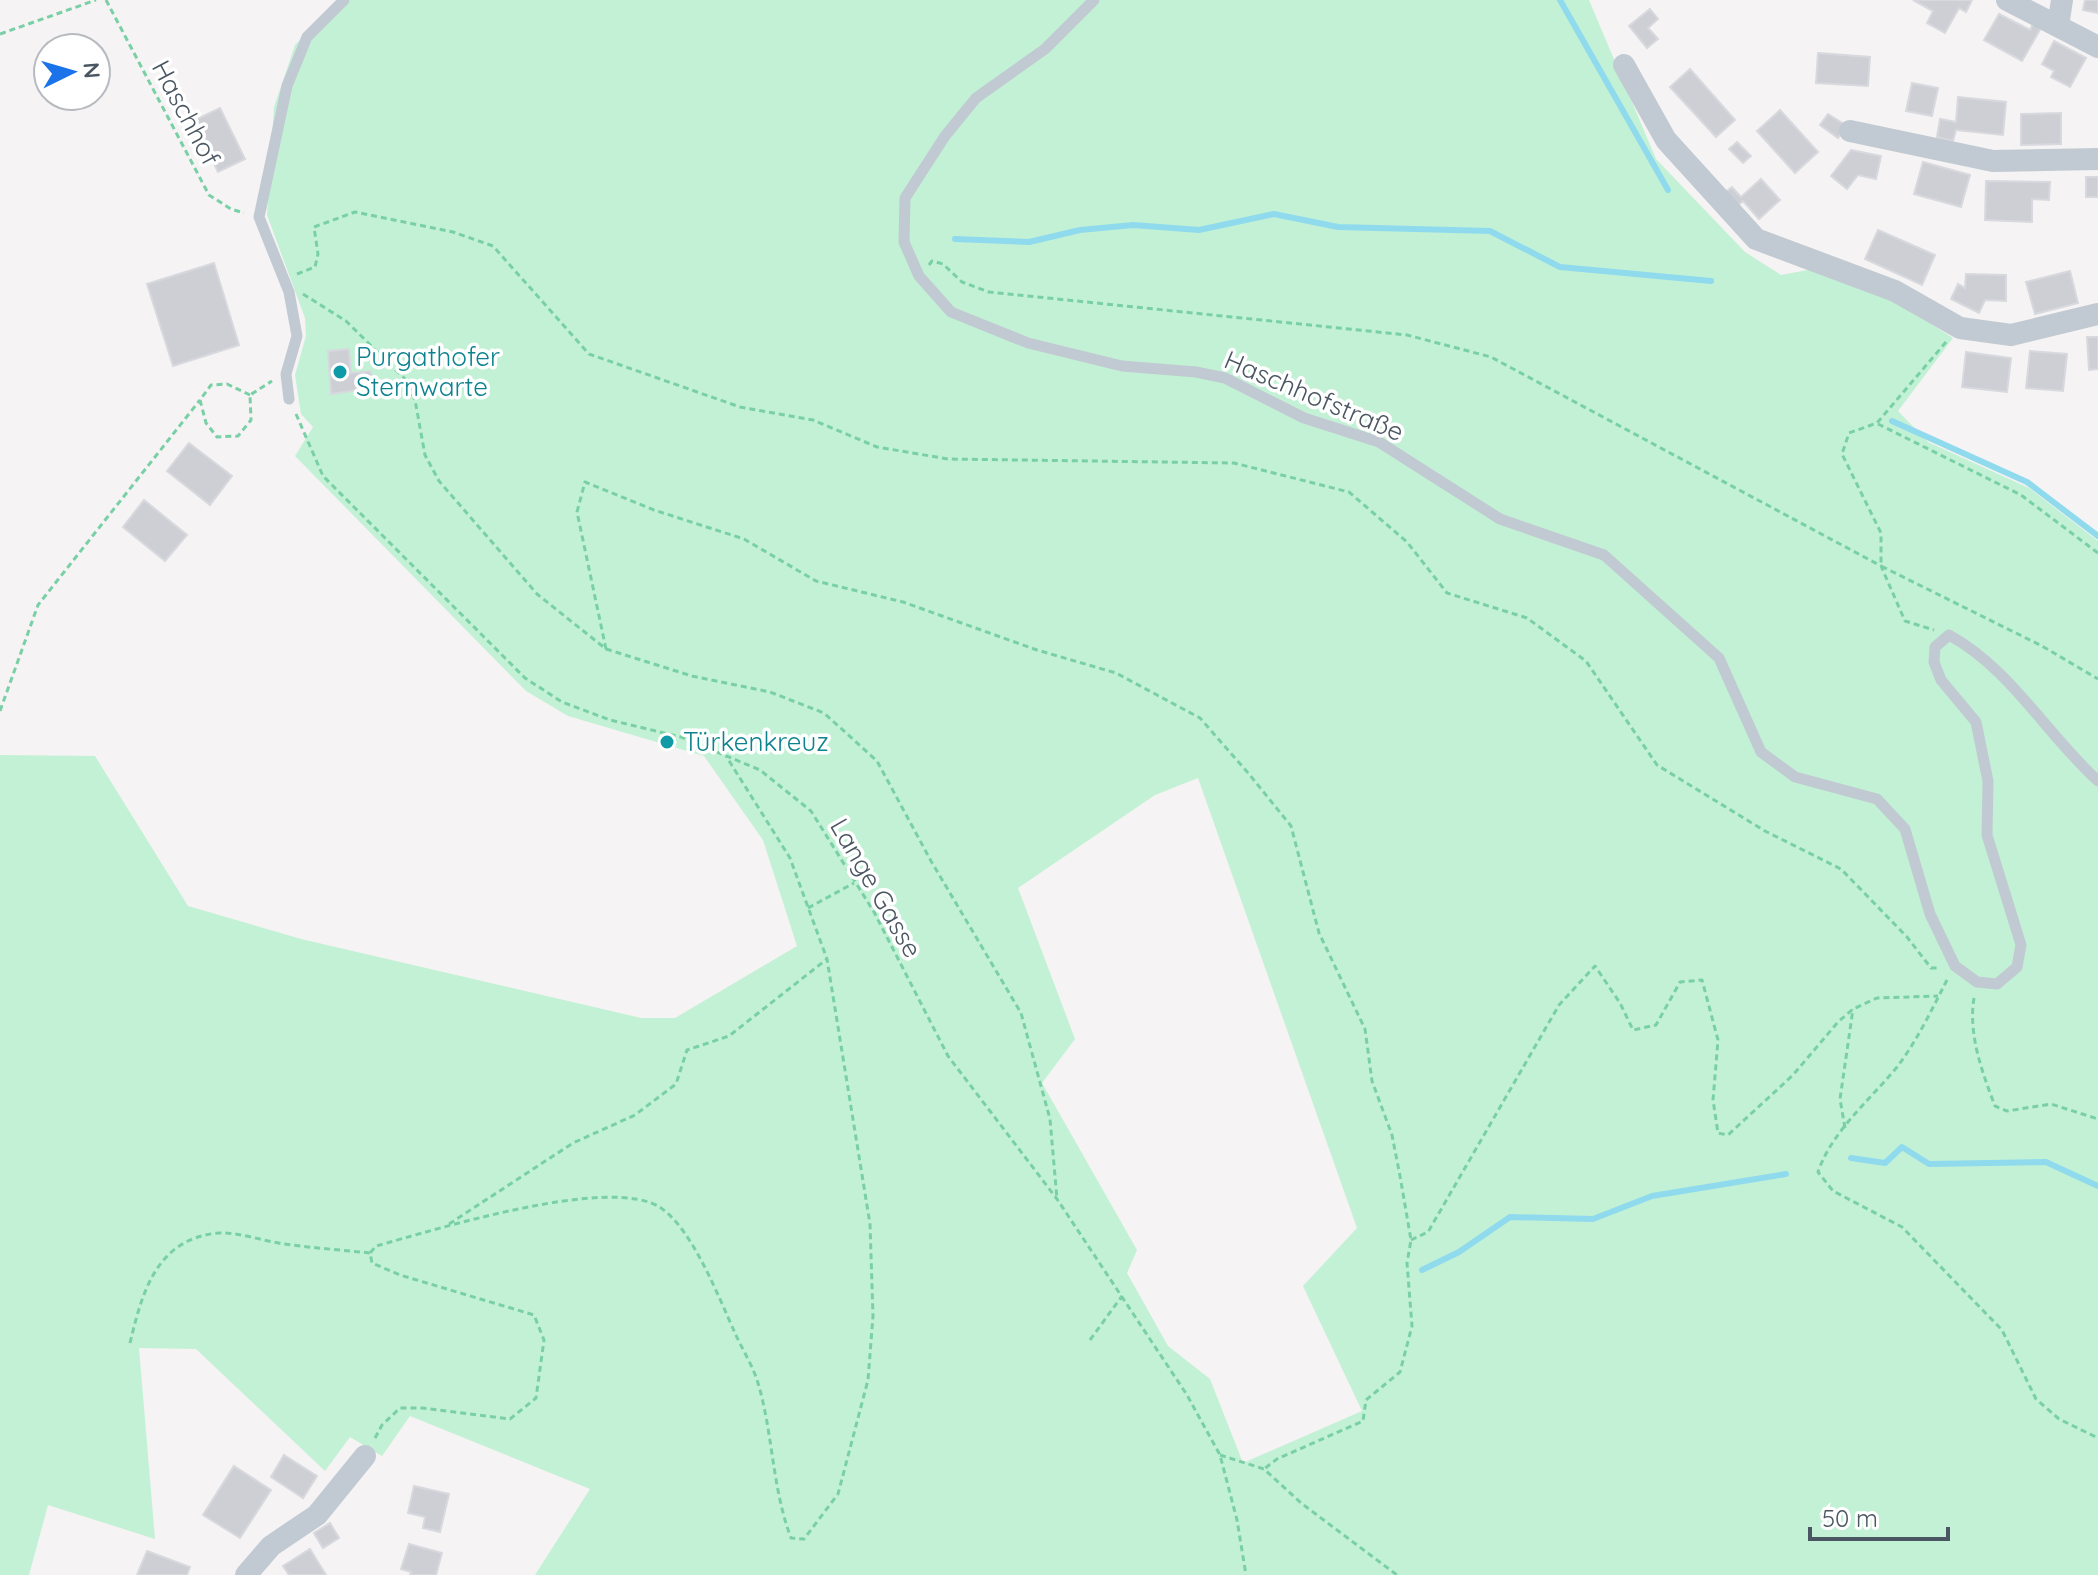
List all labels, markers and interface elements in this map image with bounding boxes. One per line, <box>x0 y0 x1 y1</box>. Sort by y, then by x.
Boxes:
north arrow <box>32 32 112 112</box>
street label: Haschhof <box>145 54 228 171</box>
text: N <box>77 61 107 80</box>
place label: Purgathofer Sternwarte <box>356 340 500 403</box>
street label: Haschhofstraße <box>1220 343 1409 448</box>
marker: Purgathofer Sternwarte <box>331 363 349 381</box>
place label: Türkenkreuz <box>683 725 829 758</box>
marker: Türkenkreuz <box>658 733 676 751</box>
street label: Lange Gasse <box>823 812 930 963</box>
scale bar <box>1810 1491 1948 1541</box>
text: 50 m <box>1822 1503 1878 1533</box>

